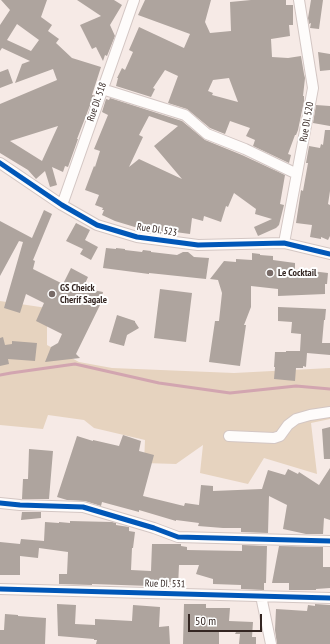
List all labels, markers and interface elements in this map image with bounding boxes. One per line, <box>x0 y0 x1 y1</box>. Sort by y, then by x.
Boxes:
street label: Rue DI. 518 <box>85 81 109 123</box>
street label: Rue DI. 520 <box>298 101 316 143</box>
street label: Rue DI. 523 <box>136 221 178 239</box>
place label: Le Cocktail <box>278 267 316 279</box>
marker: Le Cocktail <box>265 268 275 278</box>
place label: GS Cheick Cherif Sagale <box>60 282 107 306</box>
marker: GS Cheick Cherif Sagale <box>47 289 57 299</box>
street label: Rue DI. 531 <box>145 578 185 590</box>
scale bar <box>190 606 264 632</box>
text: 50 m <box>195 613 216 628</box>

